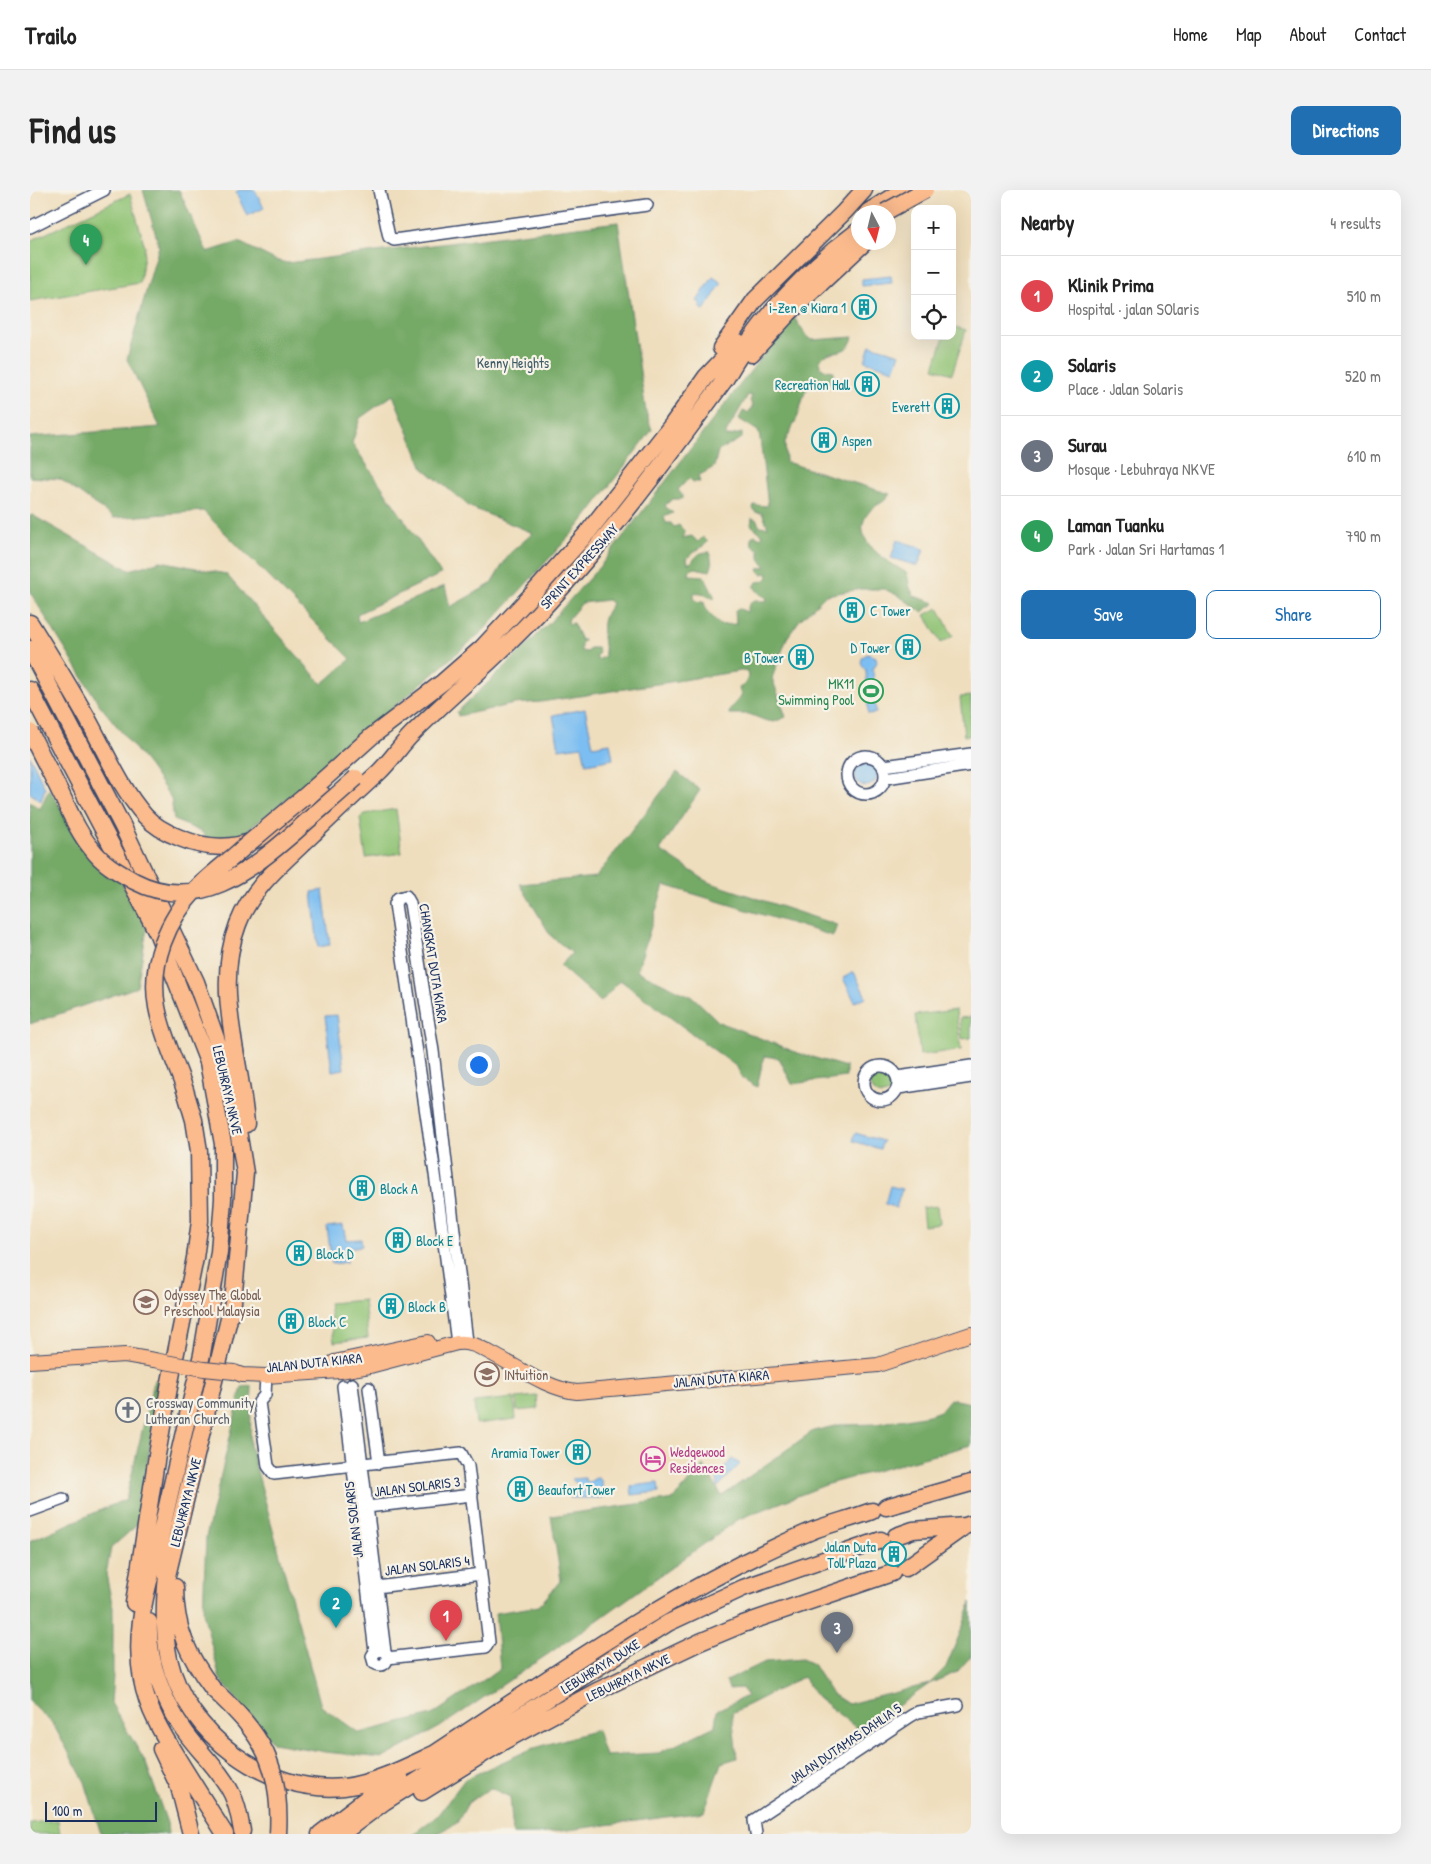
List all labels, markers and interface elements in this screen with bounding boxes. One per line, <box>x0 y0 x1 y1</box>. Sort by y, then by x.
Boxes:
text: Trailo <box>25 19 76 51</box>
text: Home <box>1173 22 1208 47</box>
text: Map <box>1236 22 1261 47</box>
text: About <box>1289 22 1326 47</box>
text: Contact <box>1354 22 1406 47</box>
button: Directions <box>1291 106 1401 155</box>
text: Find us <box>30 107 116 154</box>
north arrow <box>851 205 896 250</box>
map controls <box>911 205 956 340</box>
button: + <box>911 205 956 250</box>
text: Nearby <box>1021 208 1074 237</box>
text: 4 results <box>1330 212 1381 234</box>
pin: 4 <box>70 224 102 265</box>
button: − <box>911 250 956 295</box>
text: Klinik Prima <box>1068 272 1153 298</box>
text: 1 <box>1034 285 1040 307</box>
text: 510 m <box>1347 285 1381 307</box>
building icon: i-Zen @ Kiara 1 <box>851 294 877 320</box>
button: locate <box>911 295 956 340</box>
place label: i-Zen @ Kiara 1 <box>769 298 846 317</box>
text: Hospital · jalan SOlaris <box>1068 298 1199 320</box>
text: Solaris <box>1068 352 1116 378</box>
park label: Kenny Heights <box>477 353 549 373</box>
text: 2 <box>1033 365 1041 387</box>
text: 520 m <box>1345 365 1381 387</box>
building icon: Recreation Hall <box>854 371 880 397</box>
place label: Recreation Hall <box>775 375 851 394</box>
text: Place · Jalan Solaris <box>1068 378 1183 400</box>
building icon: Everett <box>934 393 960 419</box>
place label: Everett <box>892 397 930 416</box>
building icon: Aspen <box>811 427 837 453</box>
place label: Aspen <box>842 431 872 451</box>
text: Surau <box>1068 432 1107 458</box>
text: 3 <box>1033 445 1041 467</box>
text: 610 m <box>1347 445 1381 467</box>
text: Mosque · Lebuhraya NKVE <box>1068 458 1215 480</box>
text: Laman Tuanku <box>1068 512 1164 538</box>
street label: SPRINT EXPRESSWAY <box>536 519 623 613</box>
text: 4 <box>1034 525 1040 547</box>
text: 790 m <box>1345 525 1381 547</box>
text: Park · Jalan Sri Hartamas 1 <box>1068 538 1224 560</box>
button: Save <box>1021 590 1196 639</box>
button: Share <box>1206 590 1381 639</box>
building icon: C Tower <box>839 597 865 623</box>
place label: C Tower <box>870 601 911 620</box>
building icon: D Tower <box>895 634 921 660</box>
place label: D Tower <box>850 638 891 657</box>
building icon: B Tower <box>788 644 814 670</box>
place label: B Tower <box>744 648 785 667</box>
place label: MK11 Swimming Pool <box>778 674 854 710</box>
sports icon: MK11 Swimming Pool <box>858 678 884 704</box>
street label: CHANGKAT DUTA KIARA <box>415 902 453 1024</box>
street label: LEBUHRAYA NKVE <box>209 1044 247 1136</box>
your location <box>466 1052 492 1078</box>
building icon: Block A <box>349 1175 375 1201</box>
place label: Block A <box>380 1179 418 1198</box>
building icon: Block E <box>385 1227 411 1253</box>
place label: Block E <box>416 1231 453 1250</box>
building icon: Block D <box>286 1240 312 1266</box>
place label: Block D <box>316 1244 354 1263</box>
place label: Odyssey The Global Preschool Malaysia <box>164 1285 261 1321</box>
school or university icon: Odyssey The Global Preschool Malaysia <box>133 1289 159 1315</box>
building icon: Block B <box>378 1293 404 1319</box>
place label: Block B <box>408 1297 446 1316</box>
building icon: Block C <box>278 1308 304 1334</box>
place label: Block C <box>308 1312 347 1331</box>
street label: JALAN DUTA KIARA <box>265 1348 363 1376</box>
school or university icon: INtuition <box>474 1361 500 1387</box>
street label: JALAN DUTA KIARA <box>672 1364 770 1392</box>
place label: INtuition <box>504 1365 548 1384</box>
place label: Crossway Community Lutheran Church <box>146 1393 255 1428</box>
church icon: Crossway Community Lutheran Church <box>115 1397 141 1423</box>
building icon: Aramia Tower <box>565 1439 591 1465</box>
place label: Wedgewood Residences <box>670 1442 725 1477</box>
place label: Aramia Tower <box>491 1443 561 1462</box>
hotel icon: Wedgewood Residences <box>640 1446 666 1472</box>
street label: LEBUHRAYA NKVE <box>165 1456 205 1548</box>
street label: JALAN SOLARIS 3 <box>373 1471 461 1501</box>
building icon: Beaufort Tower <box>507 1476 533 1502</box>
street label: JALAN SOLARIS <box>339 1480 367 1559</box>
place label: Beaufort Tower <box>538 1480 616 1499</box>
place label: Jalan Duta Toll Plaza <box>824 1537 877 1572</box>
building icon: Jalan Duta Toll Plaza <box>881 1541 907 1567</box>
street label: JALAN SOLARIS 4 <box>383 1550 471 1580</box>
pin: 2 <box>320 1587 352 1628</box>
pin: 1 <box>430 1600 462 1641</box>
pin: 3 <box>821 1612 853 1653</box>
street label: LEBUHRAYA DUKE <box>557 1634 643 1698</box>
street label: LEBUHRAYA NKVE <box>583 1649 673 1705</box>
street label: JALAN DUTAMAS DAHLIA 5 <box>785 1698 905 1788</box>
scale bar <box>45 1799 158 1822</box>
text: 100 m <box>52 1801 82 1820</box>

